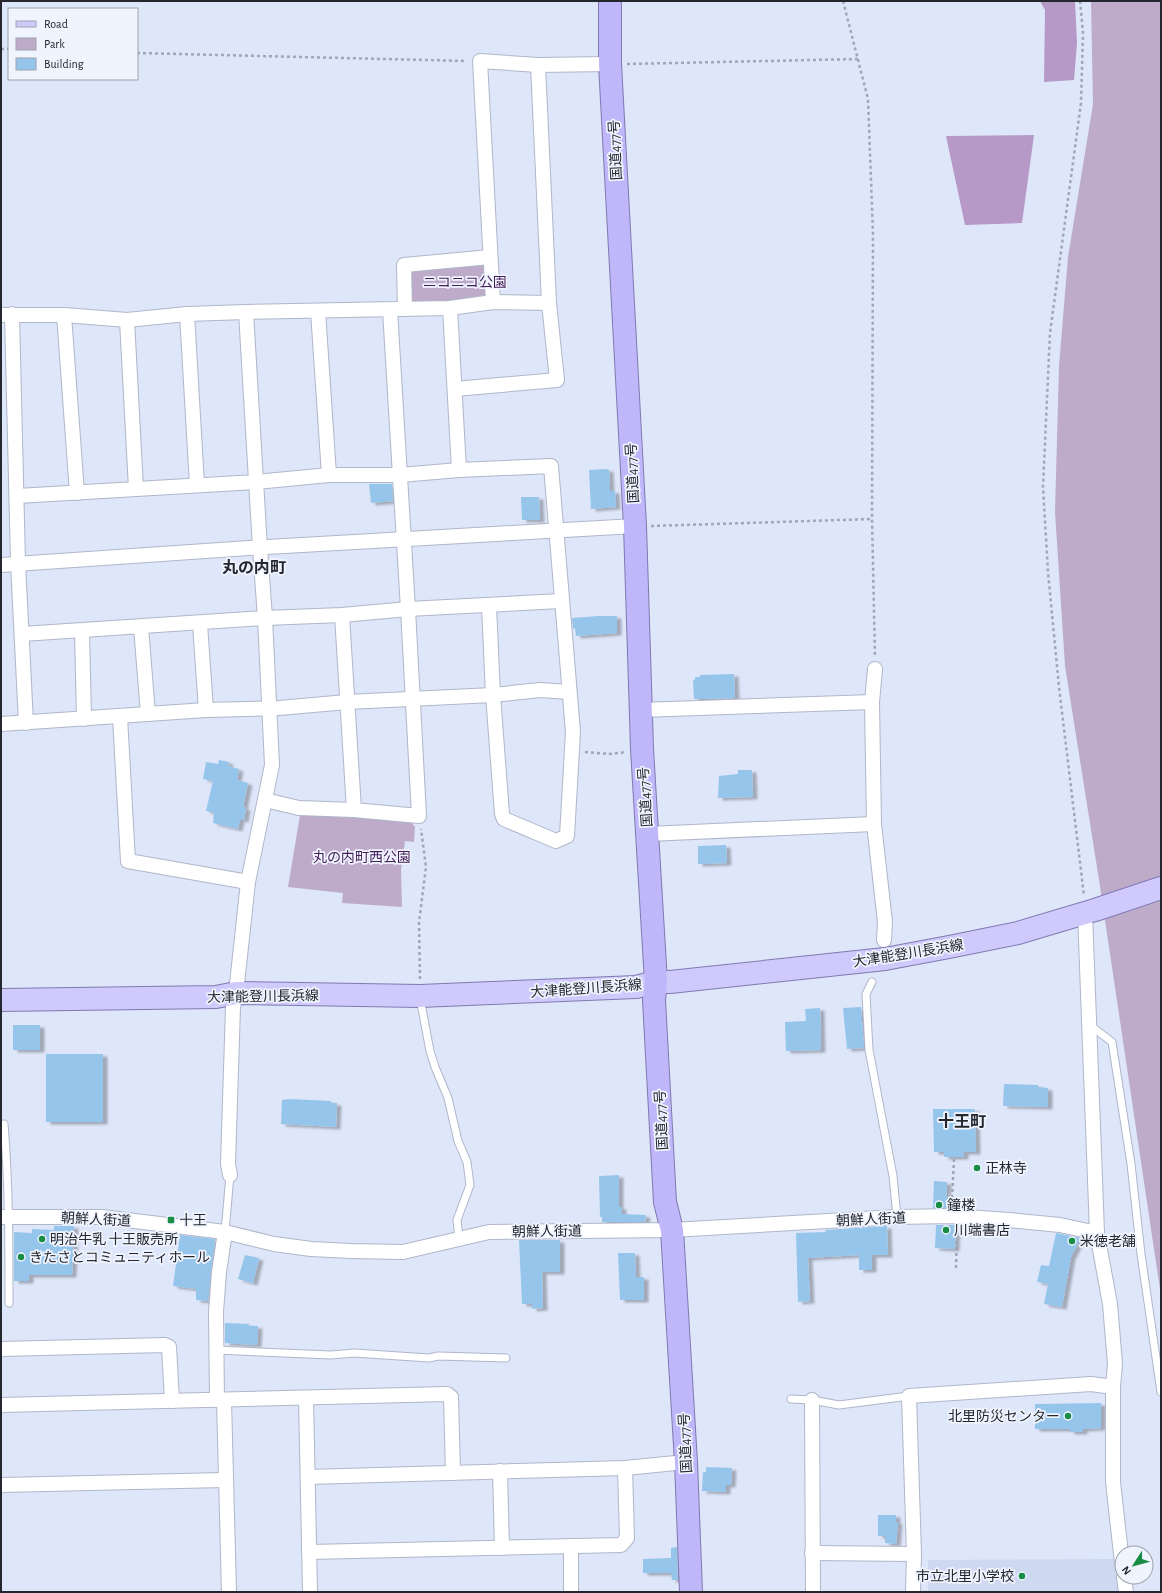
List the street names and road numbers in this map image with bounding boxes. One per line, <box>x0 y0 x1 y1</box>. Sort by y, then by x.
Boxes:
street label: 国道477号 <box>606 119 625 181</box>
street label: 国道477号 <box>623 442 642 504</box>
street label: 国道477号 <box>636 766 655 828</box>
street label: 大津能登川長浜線 <box>851 936 965 970</box>
street label: 大津能登川長浜線 <box>530 976 642 1000</box>
street label: 大津能登川長浜線 <box>207 987 319 1005</box>
street label: 国道477号 <box>652 1089 671 1151</box>
street label: 朝鮮人街道 <box>61 1210 131 1229</box>
street label: 朝鮮人街道 <box>836 1210 906 1229</box>
street label: 朝鮮人街道 <box>512 1223 582 1240</box>
street label: 国道477号 <box>676 1412 695 1474</box>

